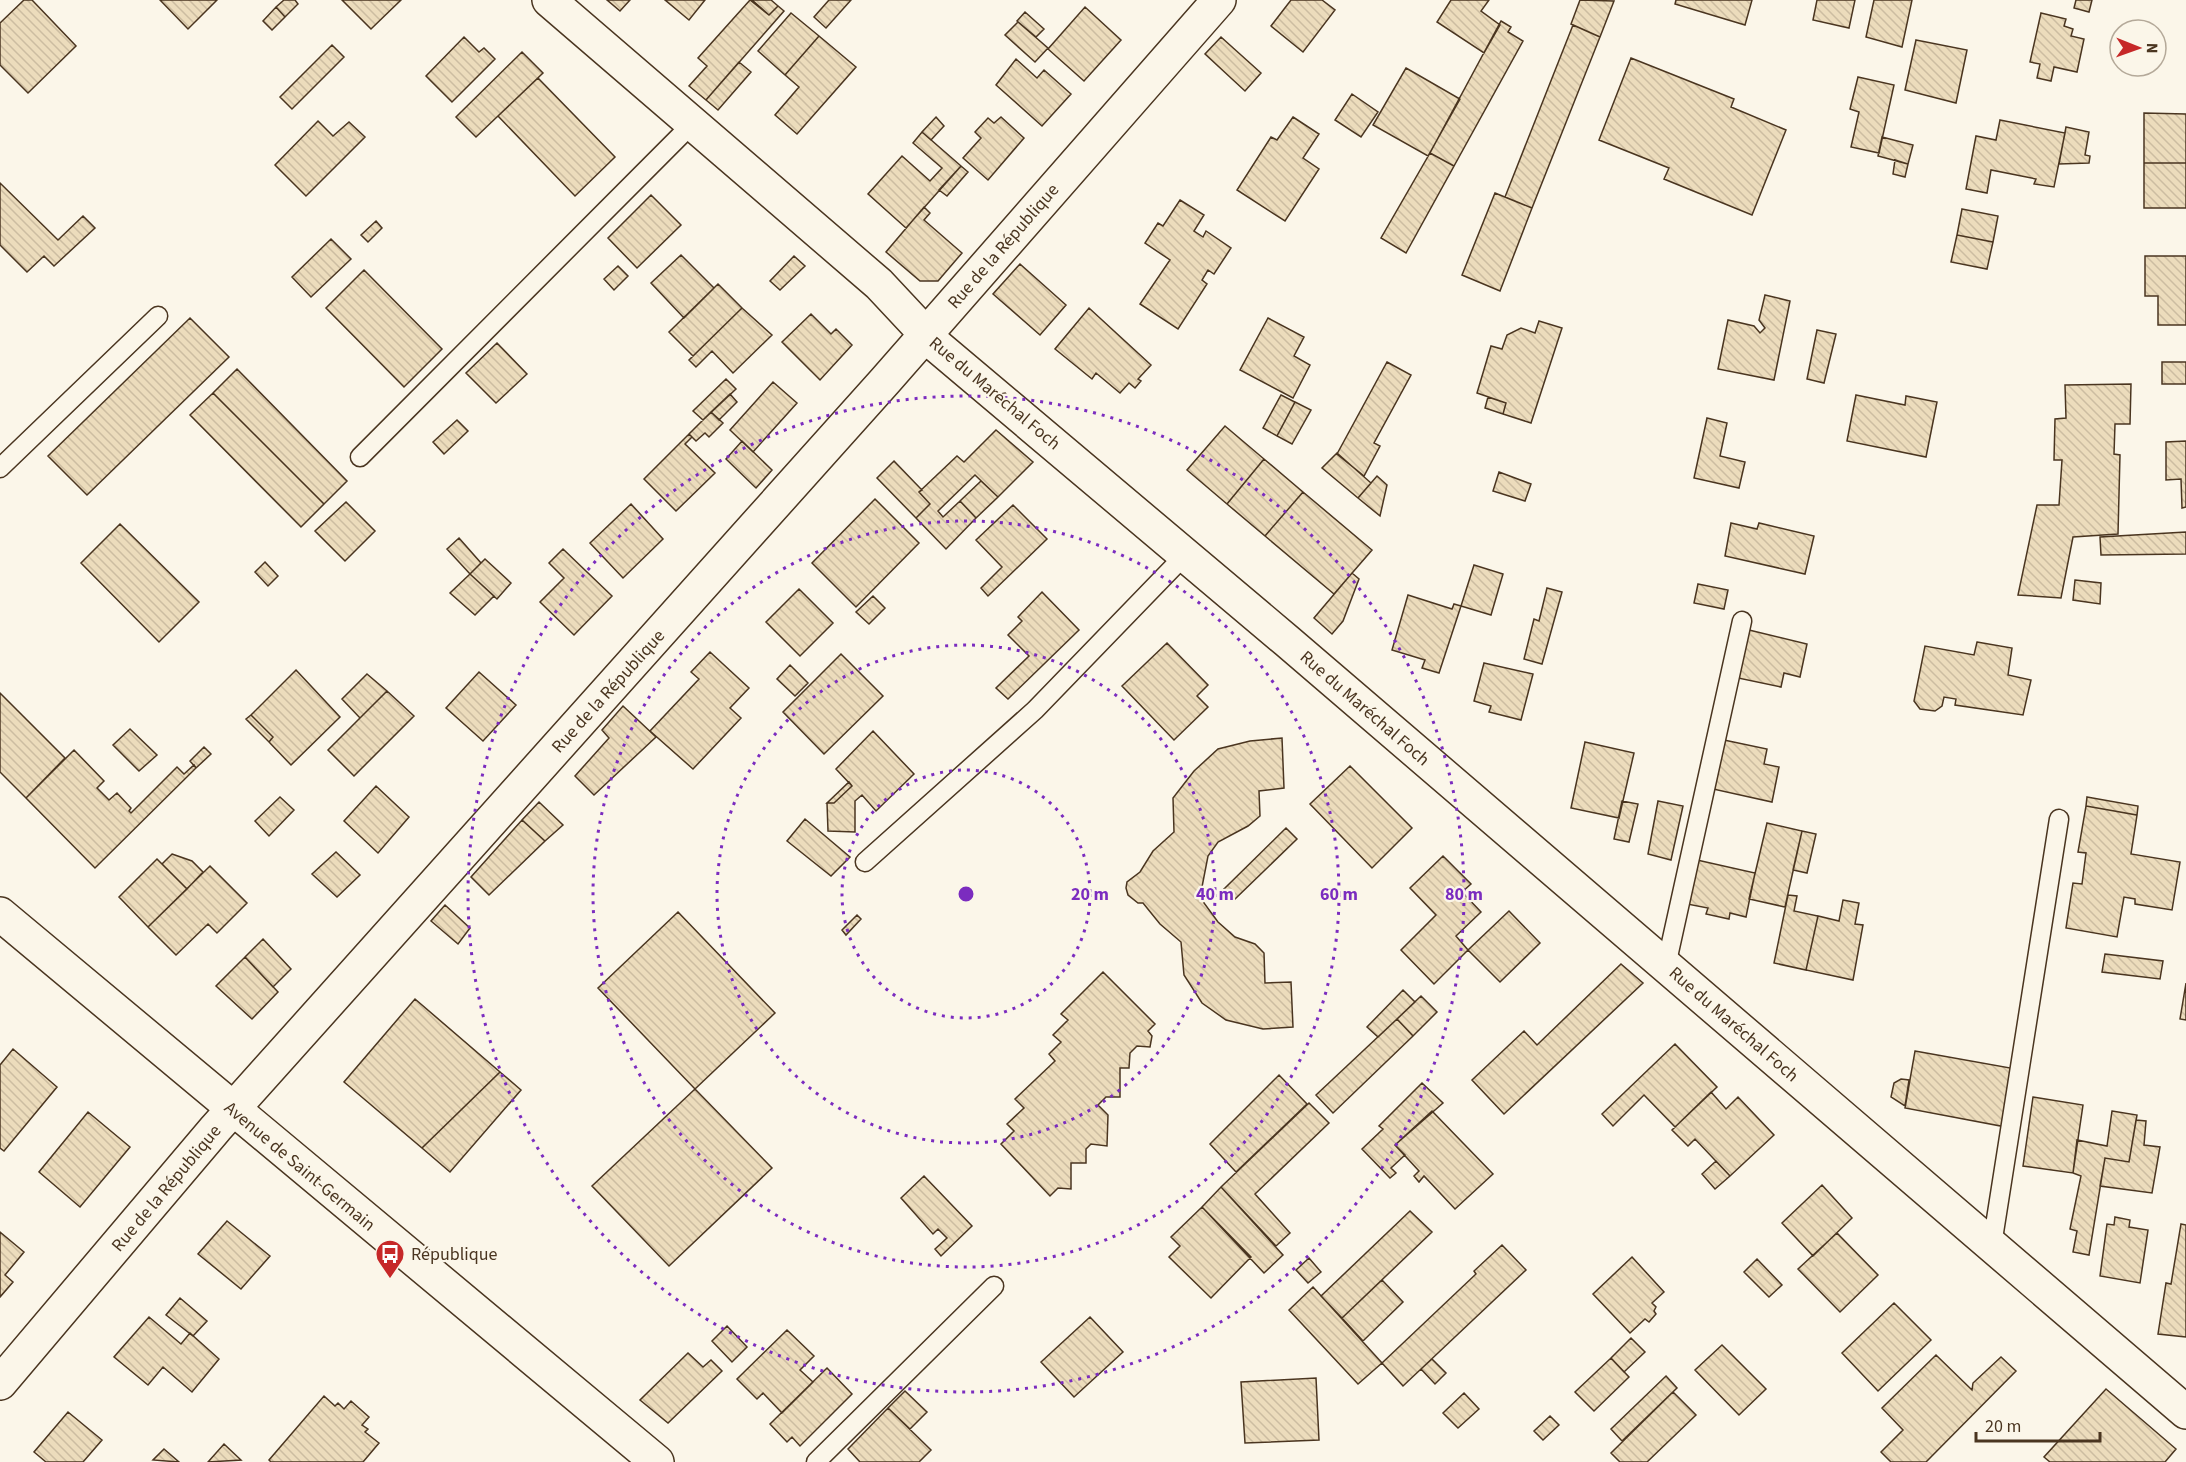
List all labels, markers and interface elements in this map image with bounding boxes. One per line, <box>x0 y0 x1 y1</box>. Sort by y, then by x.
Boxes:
north arrow <box>2108 18 2168 78</box>
text: N <box>2141 43 2163 54</box>
street label: Rue de la République <box>942 178 1065 314</box>
street label: Rue du Maréchal Foch <box>924 331 1066 456</box>
street label: Rue de la République <box>546 624 671 759</box>
street label: Rue du Maréchal Foch <box>1294 645 1435 772</box>
text: 20 m <box>1071 882 1109 907</box>
text: 40 m <box>1196 882 1234 907</box>
text: 60 m <box>1320 882 1358 907</box>
text: 80 m <box>1445 882 1483 907</box>
centre of rings <box>956 884 976 904</box>
street label: Rue du Maréchal Foch <box>1663 961 1804 1088</box>
street label: Avenue de Saint-Germain <box>219 1096 381 1237</box>
street label: Rue de la République <box>106 1119 227 1257</box>
bus stop icon: République <box>374 1238 406 1280</box>
place label: République <box>411 1242 498 1267</box>
scale bar <box>1976 1405 2100 1443</box>
text: 20 m <box>1985 1414 2021 1439</box>

